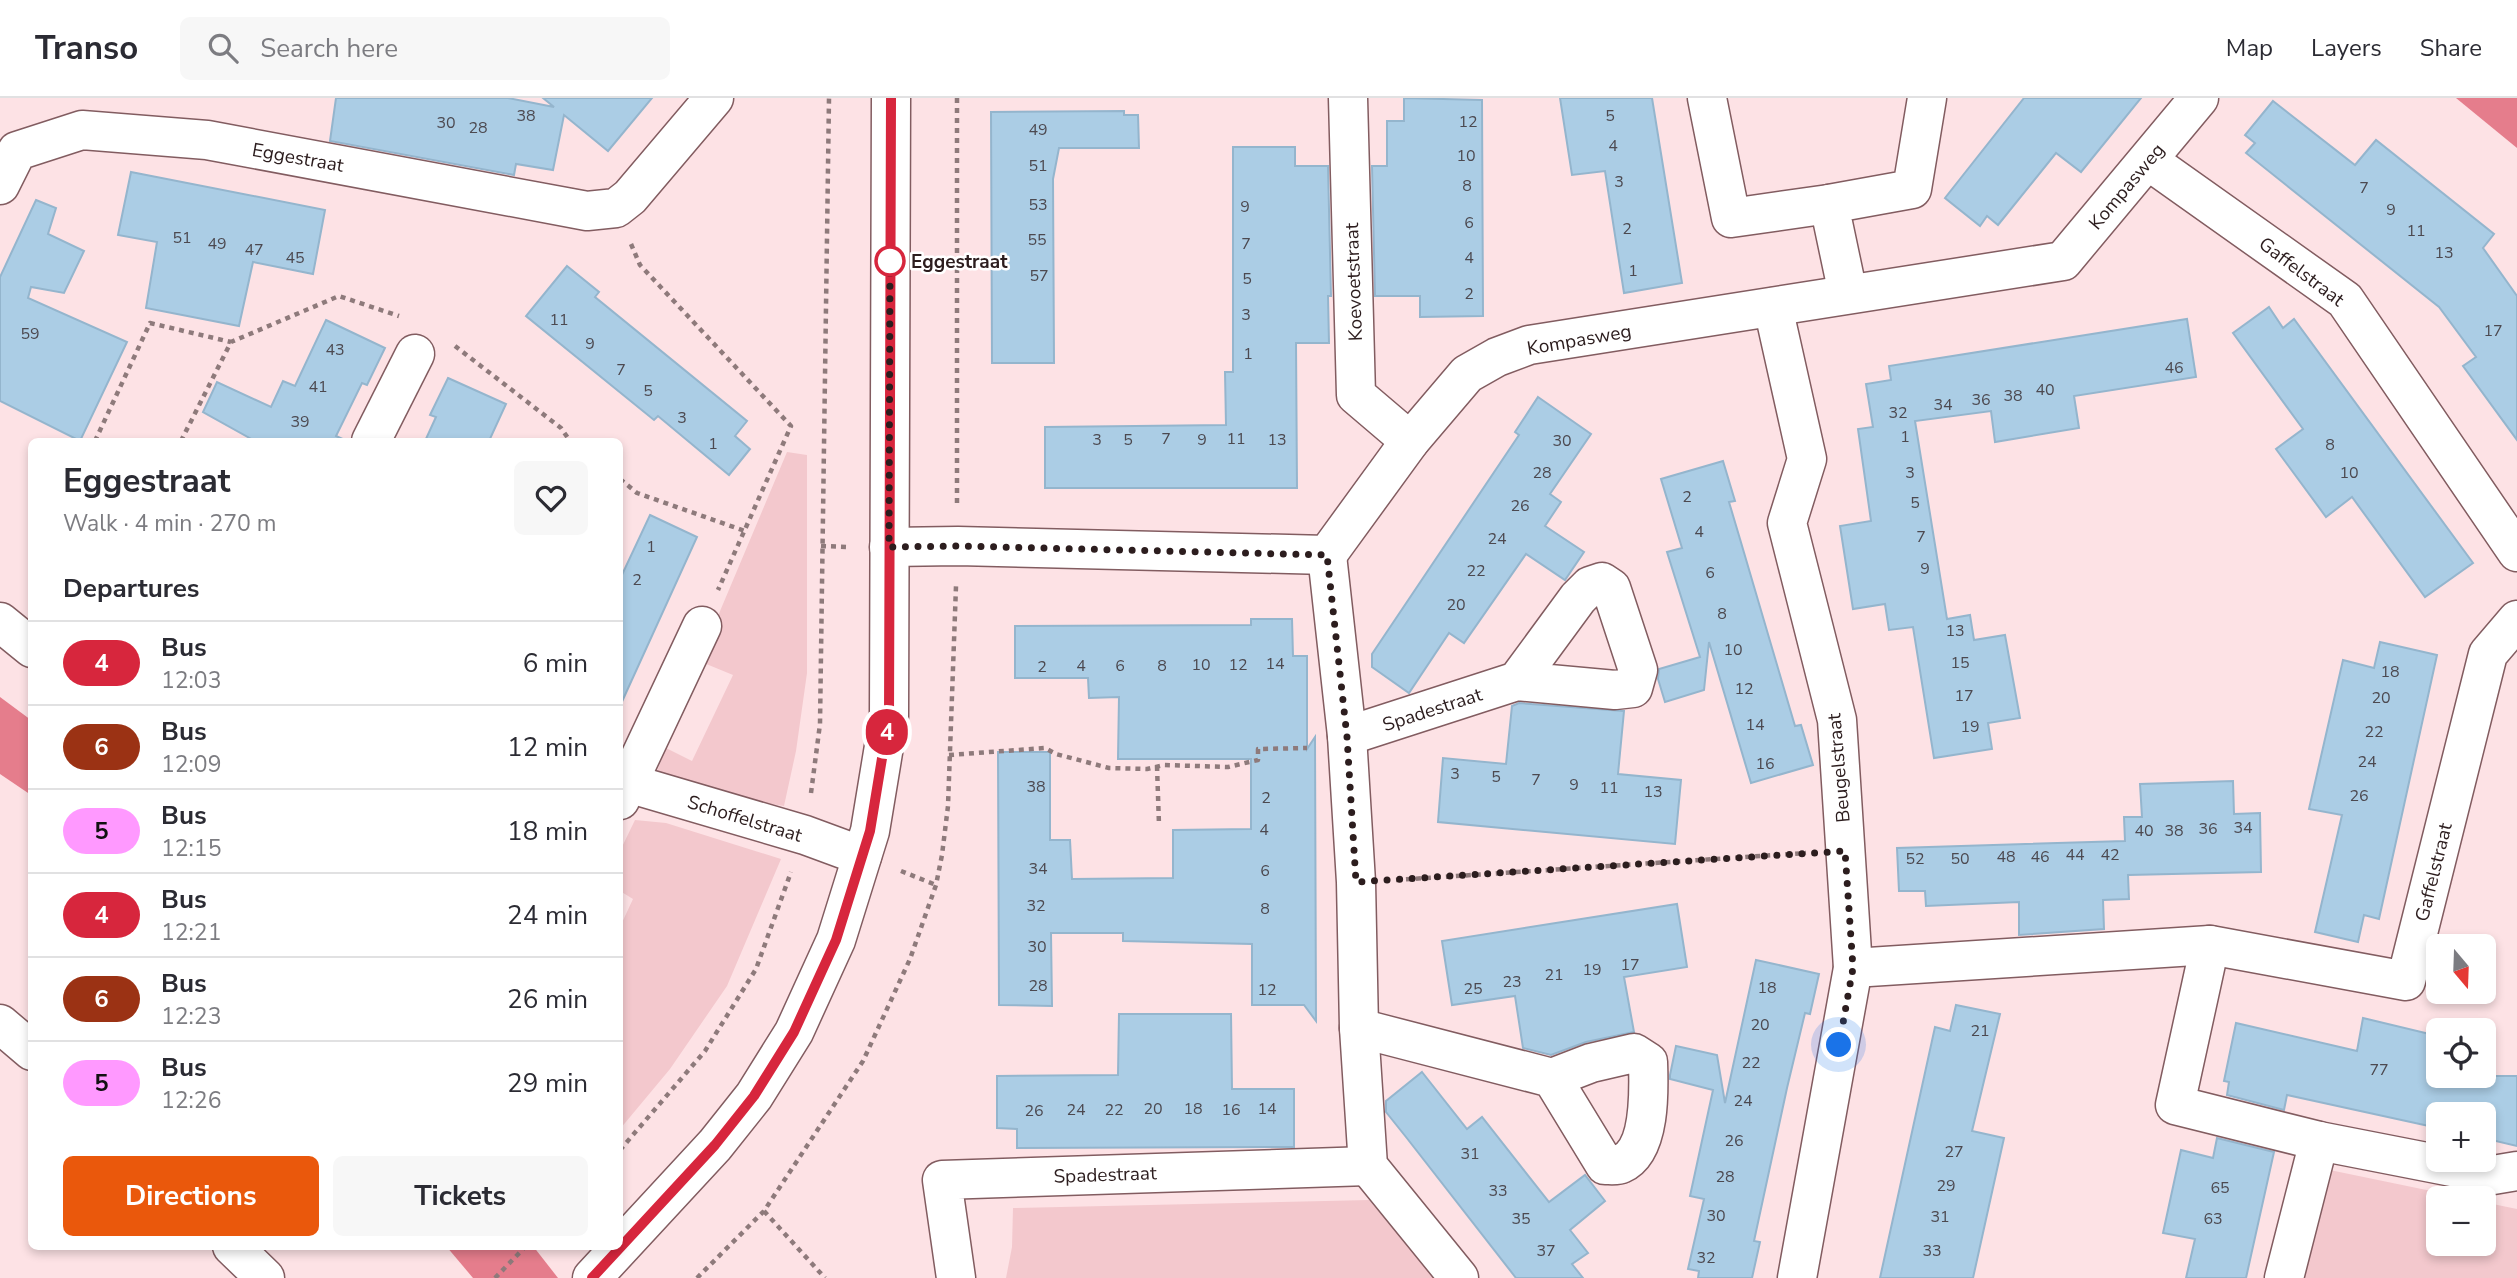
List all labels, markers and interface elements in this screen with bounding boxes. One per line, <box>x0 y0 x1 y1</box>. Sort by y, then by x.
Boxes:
search box <box>180 17 670 80</box>
text: Transo <box>35 26 138 71</box>
icon: search <box>204 29 242 67</box>
text: Search here <box>260 31 398 66</box>
text: Map <box>2226 32 2273 64</box>
text: Layers <box>2311 32 2382 64</box>
text: Share <box>2420 32 2482 64</box>
house number: 38 <box>516 105 536 127</box>
house number: 5 <box>1605 105 1615 127</box>
house number: 12 <box>1458 111 1478 133</box>
house number: 30 <box>436 112 456 134</box>
house number: 28 <box>468 117 488 139</box>
house number: 49 <box>1028 119 1048 141</box>
house number: 4 <box>1608 135 1618 157</box>
street label: Eggestraat <box>250 137 346 179</box>
street label: Kompasweg <box>2083 138 2171 235</box>
house number: 10 <box>1456 145 1476 167</box>
house number: 51 <box>1028 155 1048 177</box>
house number: 3 <box>1614 171 1624 193</box>
house number: 8 <box>1462 175 1472 197</box>
house number: 7 <box>2359 177 2369 199</box>
house number: 53 <box>1028 194 1048 216</box>
house number: 9 <box>1240 196 1250 218</box>
house number: 9 <box>2386 199 2396 221</box>
house number: 6 <box>1464 212 1474 234</box>
house number: 2 <box>1622 218 1632 240</box>
house number: 11 <box>2406 220 2426 242</box>
street label: Koevoetstraat <box>1339 222 1369 342</box>
house number: 51 <box>172 227 192 249</box>
house number: 55 <box>1027 229 1047 251</box>
street label: Gaffelstraat <box>2253 231 2350 313</box>
house number: 49 <box>207 233 227 255</box>
house number: 7 <box>1241 233 1251 255</box>
house number: 47 <box>244 239 264 261</box>
house number: 13 <box>2434 242 2454 264</box>
marker: Eggestraat <box>875 246 905 276</box>
house number: 45 <box>285 247 305 269</box>
house number: 4 <box>1464 247 1474 269</box>
place label: Eggestraat <box>911 249 1008 275</box>
house number: 1 <box>1628 260 1638 282</box>
house number: 57 <box>1029 265 1049 287</box>
house number: 5 <box>1242 268 1252 290</box>
house number: 2 <box>1464 283 1474 305</box>
house number: 3 <box>1241 304 1251 326</box>
house number: 11 <box>549 309 569 331</box>
street label: Kompasweg <box>1525 318 1633 362</box>
house number: 17 <box>2483 320 2503 342</box>
house number: 59 <box>20 323 40 345</box>
house number: 9 <box>585 333 595 355</box>
house number: 43 <box>325 339 345 361</box>
house number: 1 <box>1243 343 1253 365</box>
house number: 46 <box>2164 357 2184 379</box>
house number: 7 <box>616 359 626 381</box>
house number: 41 <box>308 376 328 398</box>
house number: 40 <box>2035 379 2055 401</box>
house number: 5 <box>643 380 653 402</box>
house number: 38 <box>2003 385 2023 407</box>
house number: 36 <box>1971 389 1991 411</box>
house number: 34 <box>1933 394 1953 416</box>
house number: 32 <box>1888 402 1908 424</box>
house number: 3 <box>677 407 687 429</box>
house number: 39 <box>290 411 310 433</box>
house number: 1 <box>1900 426 1910 448</box>
house number: 7 <box>1161 428 1171 450</box>
house number: 11 <box>1226 428 1246 450</box>
house number: 3 <box>1092 429 1102 451</box>
house number: 5 <box>1123 429 1133 451</box>
house number: 9 <box>1197 429 1207 451</box>
house number: 13 <box>1267 429 1287 451</box>
house number: 30 <box>1552 430 1572 452</box>
house number: 1 <box>708 433 718 455</box>
house number: 8 <box>2325 434 2335 456</box>
text: Eggestraat <box>63 459 231 504</box>
button: heart <box>514 461 588 535</box>
house number: 28 <box>1532 462 1552 484</box>
house number: 3 <box>1905 462 1915 484</box>
house number: 10 <box>2339 462 2359 484</box>
house number: 2 <box>1682 486 1692 508</box>
house number: 5 <box>1910 492 1920 514</box>
house number: 26 <box>1510 495 1530 517</box>
text: Walk · 4 min · 270 m <box>63 508 276 539</box>
house number: 4 <box>1694 521 1704 543</box>
house number: 7 <box>1916 526 1926 548</box>
house number: 24 <box>1487 528 1507 550</box>
house number: 1 <box>646 536 656 558</box>
house number: 9 <box>1920 558 1930 580</box>
house number: 22 <box>1466 560 1486 582</box>
house number: 6 <box>1705 562 1715 584</box>
house number: 2 <box>632 569 642 591</box>
text: Departures <box>63 571 199 606</box>
house number: 20 <box>1446 594 1466 616</box>
house number: 8 <box>1717 603 1727 625</box>
house number: 13 <box>1945 620 1965 642</box>
text: Bus <box>161 630 207 665</box>
house number: 10 <box>1723 639 1743 661</box>
text: 6 min <box>523 646 588 681</box>
text: 4 <box>94 647 109 679</box>
house number: 15 <box>1950 652 1970 674</box>
house number: 14 <box>1265 653 1285 675</box>
house number: 10 <box>1191 654 1211 676</box>
house number: 12 <box>1228 654 1248 676</box>
house number: 4 <box>1076 655 1086 677</box>
house number: 6 <box>1115 655 1125 677</box>
house number: 8 <box>1157 655 1167 677</box>
house number: 2 <box>1037 656 1047 678</box>
house number: 18 <box>2380 661 2400 683</box>
text: 12:03 <box>161 665 221 696</box>
house number: 12 <box>1734 678 1754 700</box>
street label: Spadestraat <box>1379 682 1486 738</box>
house number: 17 <box>1954 685 1974 707</box>
house number: 20 <box>2371 687 2391 709</box>
line badge: 4 <box>864 709 910 755</box>
street label: Beugelstraat <box>1821 712 1857 824</box>
text: Bus <box>161 714 207 749</box>
house number: 14 <box>1745 714 1765 736</box>
text: 4 <box>880 716 894 748</box>
house number: 19 <box>1960 716 1980 738</box>
house number: 22 <box>2364 721 2384 743</box>
text: 12 min <box>507 730 588 765</box>
text: 6 <box>94 731 109 763</box>
text: 12:09 <box>161 749 221 780</box>
house number: 24 <box>2357 751 2377 773</box>
house number: 16 <box>1755 753 1775 775</box>
house number: 3 <box>1450 763 1460 785</box>
house number: 5 <box>1491 766 1501 788</box>
house number: 7 <box>1531 769 1541 791</box>
house number: 9 <box>1569 774 1579 796</box>
house number: 38 <box>1026 776 1046 798</box>
house number: 11 <box>1599 777 1619 799</box>
house number: 13 <box>1643 781 1663 803</box>
house number: 26 <box>2349 785 2369 807</box>
house number: 2 <box>1261 787 1271 809</box>
street label: Schoffelstraat <box>684 789 806 849</box>
text: Bus <box>161 798 207 833</box>
text: 18 min <box>507 814 588 849</box>
text: 5 <box>94 815 109 847</box>
house number: 34 <box>2233 817 2253 839</box>
house number: 36 <box>2198 818 2218 840</box>
house number: 4 <box>1259 819 1269 841</box>
house number: 40 <box>2134 820 2154 842</box>
house number: 38 <box>2164 820 2184 842</box>
street label: Gaffelstraat <box>2409 820 2459 924</box>
text: 12:15 <box>161 833 221 864</box>
house number: 44 <box>2065 844 2085 866</box>
house number: 42 <box>2100 844 2120 866</box>
house number: 48 <box>1996 846 2016 868</box>
house number: 46 <box>2030 846 2050 868</box>
house number: 52 <box>1905 848 1925 870</box>
house number: 50 <box>1950 848 1970 870</box>
house number: 34 <box>1028 858 1048 880</box>
house number: 6 <box>1260 860 1270 882</box>
text: Bus <box>161 882 207 917</box>
house number: 32 <box>1026 895 1046 917</box>
text: 24 min <box>507 898 588 933</box>
house number: 8 <box>1260 898 1270 920</box>
text: 4 <box>94 899 109 931</box>
text: 12:21 <box>161 917 221 948</box>
north arrow <box>2426 934 2496 1004</box>
map controls <box>2426 934 2496 1256</box>
house number: 30 <box>1027 936 1047 958</box>
house number: 17 <box>1620 954 1640 976</box>
house number: 19 <box>1582 959 1602 981</box>
house number: 21 <box>1544 964 1564 986</box>
text: Bus <box>161 966 207 1001</box>
house number: 23 <box>1502 971 1522 993</box>
house number: 28 <box>1028 975 1048 997</box>
house number: 18 <box>1757 977 1777 999</box>
house number: 25 <box>1463 978 1483 1000</box>
house number: 12 <box>1257 979 1277 1001</box>
text: 26 min <box>507 982 588 1017</box>
text: 6 <box>94 983 109 1015</box>
text: 12:23 <box>161 1001 221 1032</box>
house number: 20 <box>1750 1014 1770 1036</box>
button: locate <box>2426 1018 2496 1088</box>
house number: 21 <box>1970 1020 1990 1042</box>
your location <box>1821 1027 1856 1062</box>
text: Bus <box>161 1050 207 1085</box>
house number: 22 <box>1741 1052 1761 1074</box>
house number: 77 <box>2369 1059 2389 1081</box>
text: 29 min <box>507 1066 588 1101</box>
text: 5 <box>94 1067 109 1099</box>
text: 12:26 <box>161 1085 221 1116</box>
house number: 24 <box>1733 1090 1753 1112</box>
house number: 20 <box>1143 1098 1163 1120</box>
house number: 18 <box>1183 1098 1203 1120</box>
house number: 14 <box>1257 1098 1277 1120</box>
house number: 24 <box>1066 1099 1086 1121</box>
house number: 22 <box>1104 1099 1124 1121</box>
house number: 16 <box>1221 1099 1241 1121</box>
house number: 26 <box>1024 1100 1044 1122</box>
button: + <box>2426 1102 2496 1172</box>
house number: 26 <box>1724 1130 1744 1152</box>
house number: 27 <box>1944 1141 1964 1163</box>
house number: 31 <box>1460 1143 1480 1165</box>
button: Directions <box>63 1156 319 1236</box>
button: Tickets <box>333 1156 588 1236</box>
street label: Spadestraat <box>1053 1160 1157 1190</box>
house number: 28 <box>1715 1166 1735 1188</box>
house number: 29 <box>1936 1175 1956 1197</box>
house number: 65 <box>2210 1177 2230 1199</box>
house number: 33 <box>1488 1180 1508 1202</box>
button: − <box>2426 1186 2496 1256</box>
house number: 30 <box>1706 1205 1726 1227</box>
house number: 31 <box>1930 1206 1950 1228</box>
house number: 35 <box>1511 1208 1531 1230</box>
house number: 63 <box>2203 1208 2223 1230</box>
house number: 37 <box>1536 1240 1556 1262</box>
house number: 33 <box>1922 1240 1942 1262</box>
house number: 32 <box>1696 1247 1716 1269</box>

